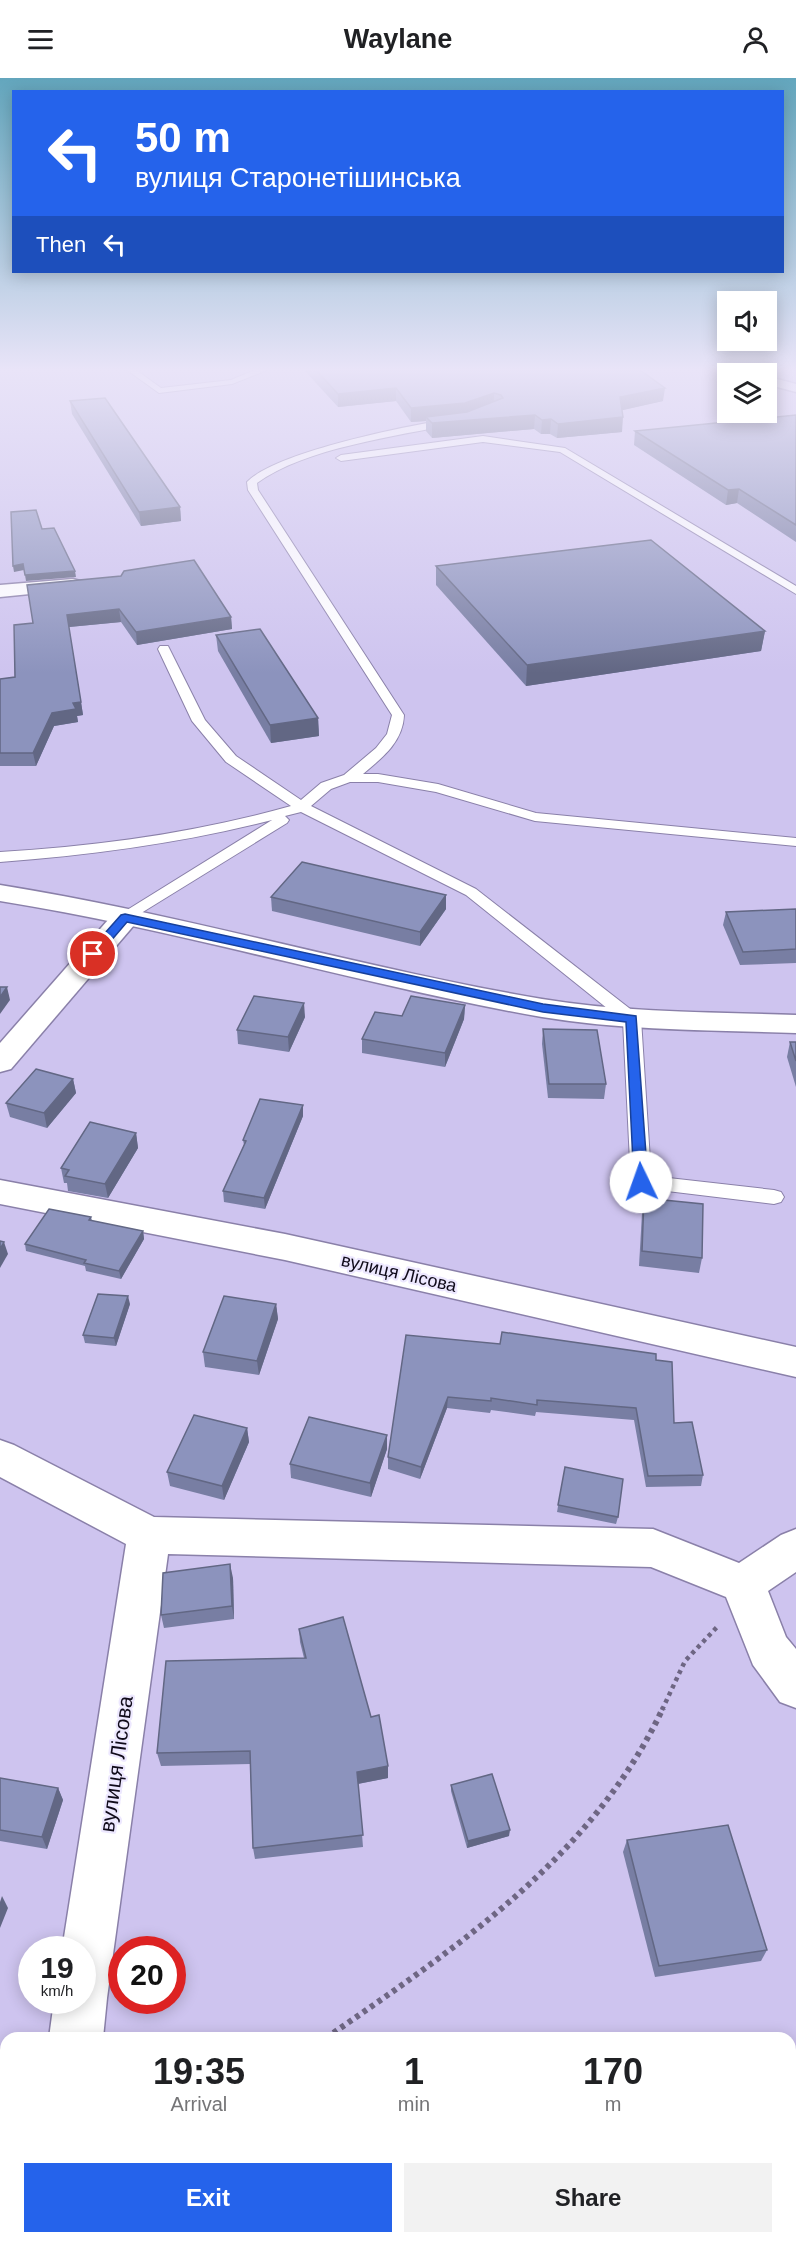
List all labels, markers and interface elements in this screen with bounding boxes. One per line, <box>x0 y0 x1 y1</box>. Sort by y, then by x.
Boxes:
icon: menu <box>24 23 57 56</box>
icon: person <box>739 23 772 56</box>
text: Waylane <box>344 24 452 54</box>
icon: left <box>36 114 114 192</box>
text: 50 m <box>135 114 231 161</box>
text: вулиця Старонетішинська <box>135 163 461 193</box>
icon: left <box>98 228 131 261</box>
text: Then <box>36 232 86 257</box>
map controls <box>717 291 777 423</box>
button: sound <box>717 291 777 351</box>
button: layers <box>717 363 777 423</box>
pin <box>67 928 118 979</box>
icon: arrive <box>76 937 109 970</box>
position arrow <box>609 1150 673 1214</box>
street label: вулиця Лісова <box>339 1250 460 1296</box>
street label: вулиця Лісова <box>95 1694 137 1834</box>
speed limit sign: 20 <box>108 1936 186 2014</box>
text: 19 <box>40 1951 74 1984</box>
text: km/h <box>41 1982 73 1999</box>
text: 19:35 <box>153 2051 245 2092</box>
text: 1 <box>404 2051 424 2092</box>
text: 170 <box>583 2051 643 2092</box>
text: Arrival <box>171 2093 227 2115</box>
text: min <box>398 2093 430 2115</box>
text: m <box>605 2093 621 2115</box>
button: Exit <box>24 2163 392 2232</box>
button: Share <box>404 2163 772 2232</box>

